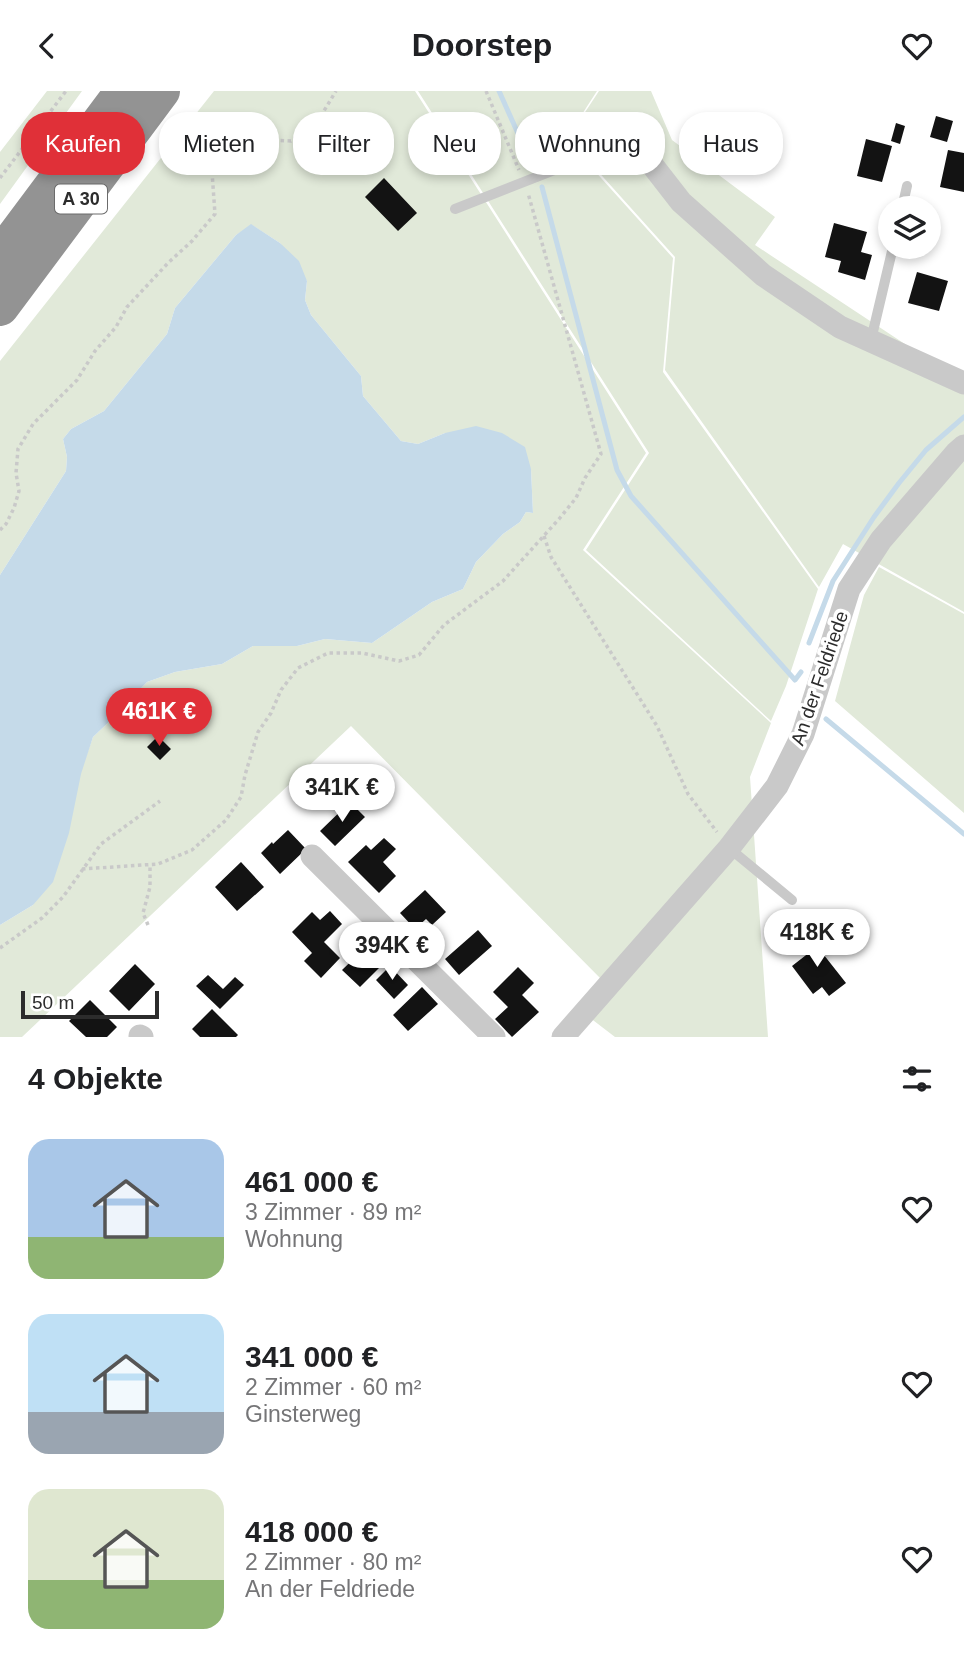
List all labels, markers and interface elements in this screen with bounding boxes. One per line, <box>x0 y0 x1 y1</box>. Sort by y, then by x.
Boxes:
icon: back <box>28 27 66 65</box>
text: Doorstep <box>412 27 552 63</box>
icon: heart <box>898 27 936 65</box>
chip: Kaufen <box>21 112 145 175</box>
chip: Mieten <box>159 112 279 175</box>
chip: Filter <box>293 112 394 175</box>
chip: Neu <box>408 112 501 175</box>
chip: Wohnung <box>515 112 665 175</box>
chip: Haus <box>679 112 783 175</box>
road number: A 30 <box>55 185 107 213</box>
map controls <box>878 196 941 259</box>
button: layers <box>878 196 941 259</box>
street label: An der Feldriede <box>787 608 852 748</box>
pin: 461K € <box>102 689 216 748</box>
text: 461K € <box>122 698 196 724</box>
pin: 341K € <box>285 765 399 824</box>
text: 341K € <box>305 774 379 800</box>
pin: 418K € <box>760 909 874 969</box>
text: 418K € <box>780 919 854 945</box>
pin: 394K € <box>335 923 449 982</box>
text: 394K € <box>355 932 429 958</box>
scale bar <box>21 988 159 1020</box>
text: 50 m <box>32 992 74 1013</box>
icon: filters <box>898 1060 936 1098</box>
text: 4 Objekte <box>28 1062 163 1095</box>
text: 461 000 € <box>245 1165 378 1198</box>
icon: home <box>84 1167 168 1251</box>
icon: heart <box>898 1190 936 1228</box>
text: 3 Zimmer · 89 m² <box>245 1199 421 1225</box>
text: Wohnung <box>245 1226 343 1252</box>
text: 341 000 € <box>245 1340 378 1373</box>
icon: home <box>84 1342 168 1426</box>
icon: heart <box>898 1365 936 1403</box>
text: 2 Zimmer · 60 m² <box>245 1374 421 1400</box>
text: Ginsterweg <box>245 1401 361 1427</box>
text: 418 000 € <box>245 1515 378 1548</box>
icon: home <box>84 1517 168 1601</box>
icon: heart <box>898 1540 936 1578</box>
text: 2 Zimmer · 80 m² <box>245 1549 421 1575</box>
text: An der Feldriede <box>245 1576 415 1602</box>

